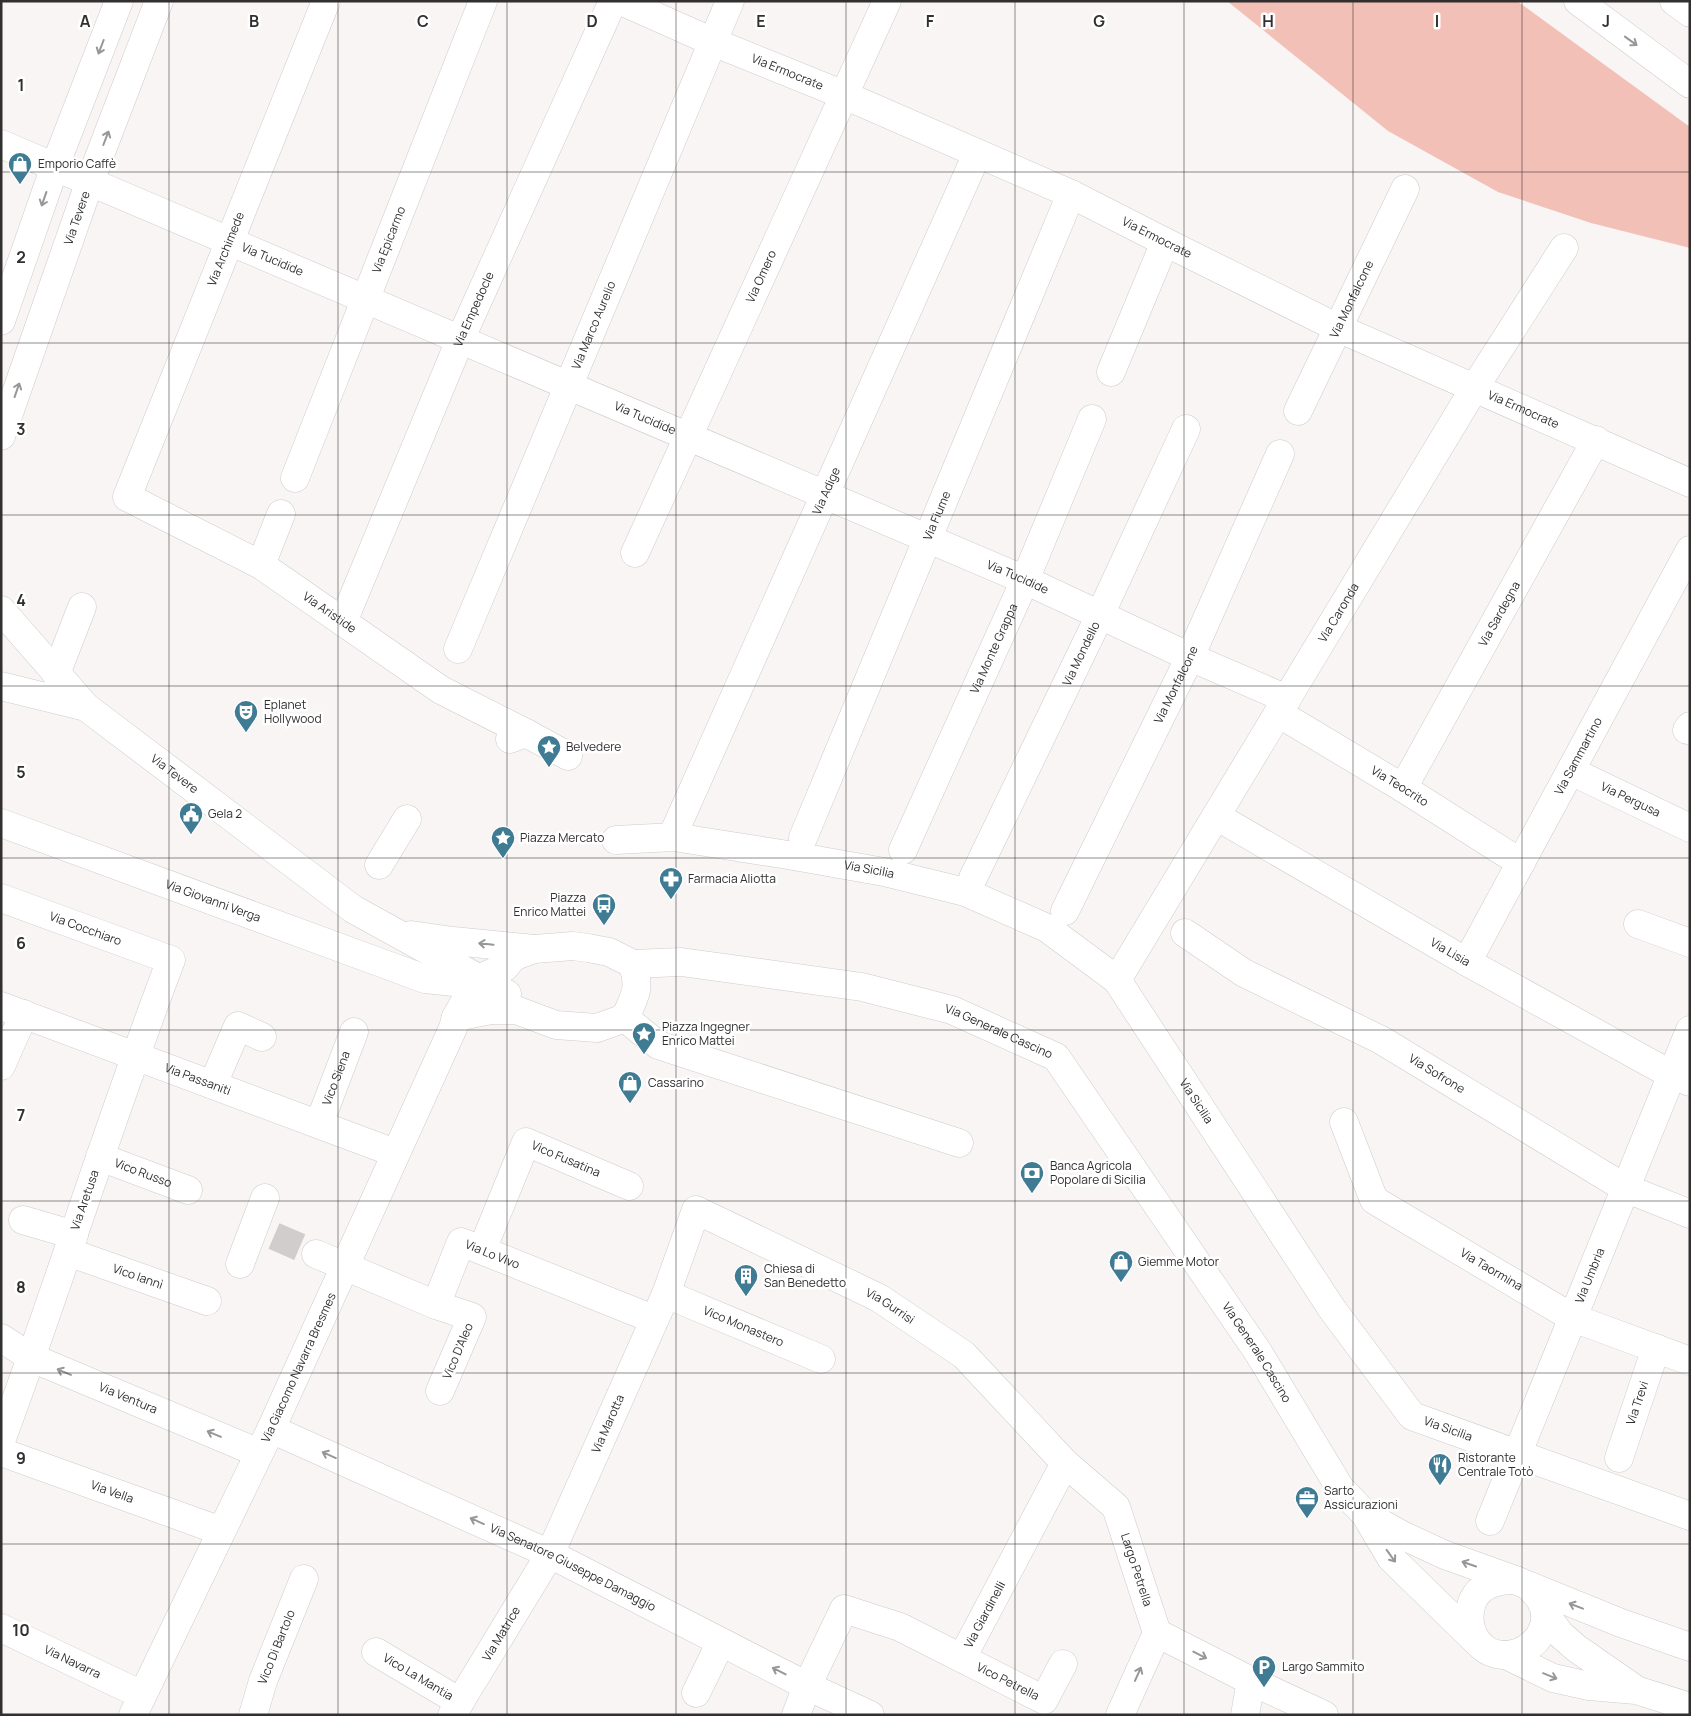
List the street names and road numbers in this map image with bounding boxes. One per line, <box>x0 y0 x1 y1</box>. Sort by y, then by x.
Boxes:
street label: Via Ermocrate <box>749 49 826 94</box>
street label: Via Tevere <box>59 189 94 247</box>
street label: Via Epicarmo <box>368 204 409 276</box>
street label: Via Archimede <box>203 209 248 288</box>
street label: Via Ermocrate <box>1119 212 1195 262</box>
street label: Via Tucidide <box>239 238 306 280</box>
street label: Via Omero <box>741 247 780 305</box>
street label: Via Monfalcone <box>1325 257 1377 341</box>
street label: Via Empedocle <box>449 269 498 349</box>
street label: Via Marco Aurelio <box>567 278 620 372</box>
street label: Via Ermocrate <box>1485 386 1562 432</box>
street label: Via Tucidide <box>612 397 679 439</box>
street label: Via Adige <box>808 464 844 517</box>
street label: Via Fiume <box>919 488 954 543</box>
street label: Via Tucidide <box>984 556 1051 598</box>
street label: Via Sardegna <box>1474 578 1524 649</box>
street label: Via Caronda <box>1314 580 1363 645</box>
street label: Via Aristide <box>300 588 360 637</box>
street label: Via Monte Grappa <box>966 601 1021 696</box>
street label: Via Mondello <box>1058 618 1104 689</box>
street label: Via Monfalcone <box>1150 643 1202 726</box>
street label: Via Sammartino <box>1550 714 1606 798</box>
street label: Via Tevere <box>147 750 202 797</box>
street label: Via Teocrito <box>1368 762 1432 810</box>
street label: Via Pergusa <box>1598 777 1663 821</box>
street label: Via Sicilia <box>843 856 896 882</box>
street label: Via Giovanni Verga <box>163 875 263 926</box>
street label: Via Cocchiaro <box>47 907 124 949</box>
street label: Via Lisia <box>1427 934 1474 970</box>
street label: Via Generale Cascino <box>943 1000 1056 1062</box>
street label: Vico Siena <box>318 1049 354 1108</box>
street label: Via Sofrone <box>1406 1050 1468 1097</box>
street label: Via Passaniti <box>162 1059 233 1099</box>
street label: Via Sicilia <box>1176 1075 1218 1127</box>
street label: Vico Fusatina <box>529 1136 603 1181</box>
street label: Vico Russo <box>112 1154 174 1191</box>
street label: Via Aretusa <box>66 1167 103 1232</box>
street label: Via Lo Vivo <box>463 1236 522 1273</box>
street label: Via Taormina <box>1457 1244 1526 1294</box>
street label: Via Umbria <box>1571 1245 1608 1306</box>
street label: Vico Iannì <box>110 1259 165 1293</box>
street label: Via Gurrisi <box>863 1284 918 1328</box>
street label: Via Giacomo Navarra Bresmes <box>257 1290 340 1445</box>
street label: Via Generale Cascino <box>1218 1299 1296 1406</box>
street label: Vico Monastero <box>701 1302 787 1351</box>
street label: Vico D'Aleo <box>438 1320 477 1381</box>
street label: Via Ventura <box>96 1378 160 1418</box>
street label: Via Trevi <box>1622 1379 1652 1427</box>
street label: Via Marotta <box>587 1392 628 1456</box>
street label: Via Sicilia <box>1421 1412 1475 1445</box>
street label: Via Vella <box>88 1476 136 1507</box>
street label: Via Senatore Giuseppe Damaggio <box>487 1519 659 1615</box>
street label: Largo Petrella <box>1117 1531 1157 1608</box>
street label: Via Giardinelli <box>960 1578 1009 1651</box>
street label: Via Matrice <box>478 1603 524 1664</box>
street label: Vico Di Bartolo <box>254 1607 299 1687</box>
street label: Via Navarra <box>41 1641 104 1682</box>
street label: Vico La Mantia <box>380 1649 457 1704</box>
street label: Vico Petrella <box>974 1658 1042 1704</box>

